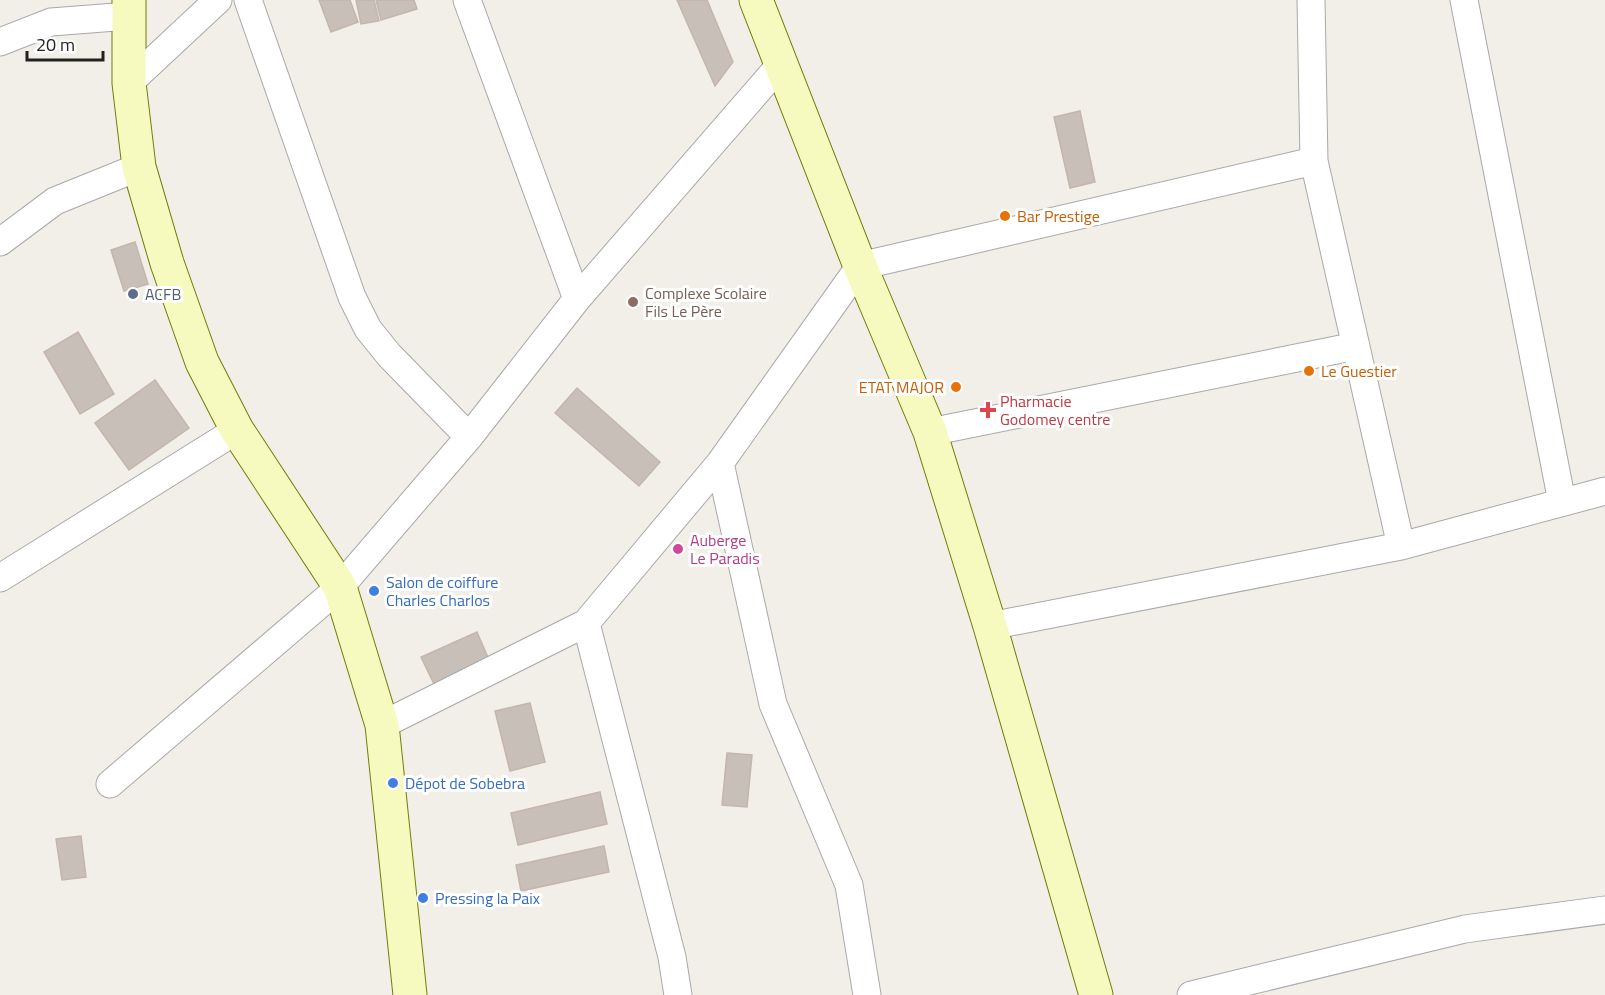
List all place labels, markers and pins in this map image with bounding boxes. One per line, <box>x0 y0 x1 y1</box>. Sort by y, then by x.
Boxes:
place label: Bar Prestige <box>1017 204 1100 228</box>
marker: Bar Prestige <box>998 209 1012 223</box>
place label: Complexe Scolaire Fils Le Père <box>645 281 767 323</box>
place label: ACFB <box>145 282 181 306</box>
marker: ACFB <box>126 287 140 301</box>
marker: Complexe Scolaire Fils Le Père <box>626 295 640 309</box>
place label: Le Guestier <box>1321 359 1397 383</box>
marker: Le Guestier <box>1302 364 1316 378</box>
place label: ETAT MAJOR <box>859 375 944 399</box>
marker: ETAT MAJOR <box>949 380 963 394</box>
place label: Pharmacie Godomey centre <box>1000 389 1110 431</box>
marker: Pharmacie Godomey centre <box>981 403 995 417</box>
place label: Auberge Le Paradis <box>690 528 760 570</box>
marker: Auberge Le Paradis <box>671 542 685 556</box>
place label: Salon de coiffure Charles Charlos <box>386 570 498 612</box>
marker: Salon de coiffure Charles Charlos <box>367 584 381 598</box>
place label: Dépot de Sobebra <box>405 771 525 795</box>
marker: Dépot de Sobebra <box>386 776 400 790</box>
place label: Pressing la Paix <box>435 886 540 910</box>
marker: Pressing la Paix <box>416 891 430 905</box>

